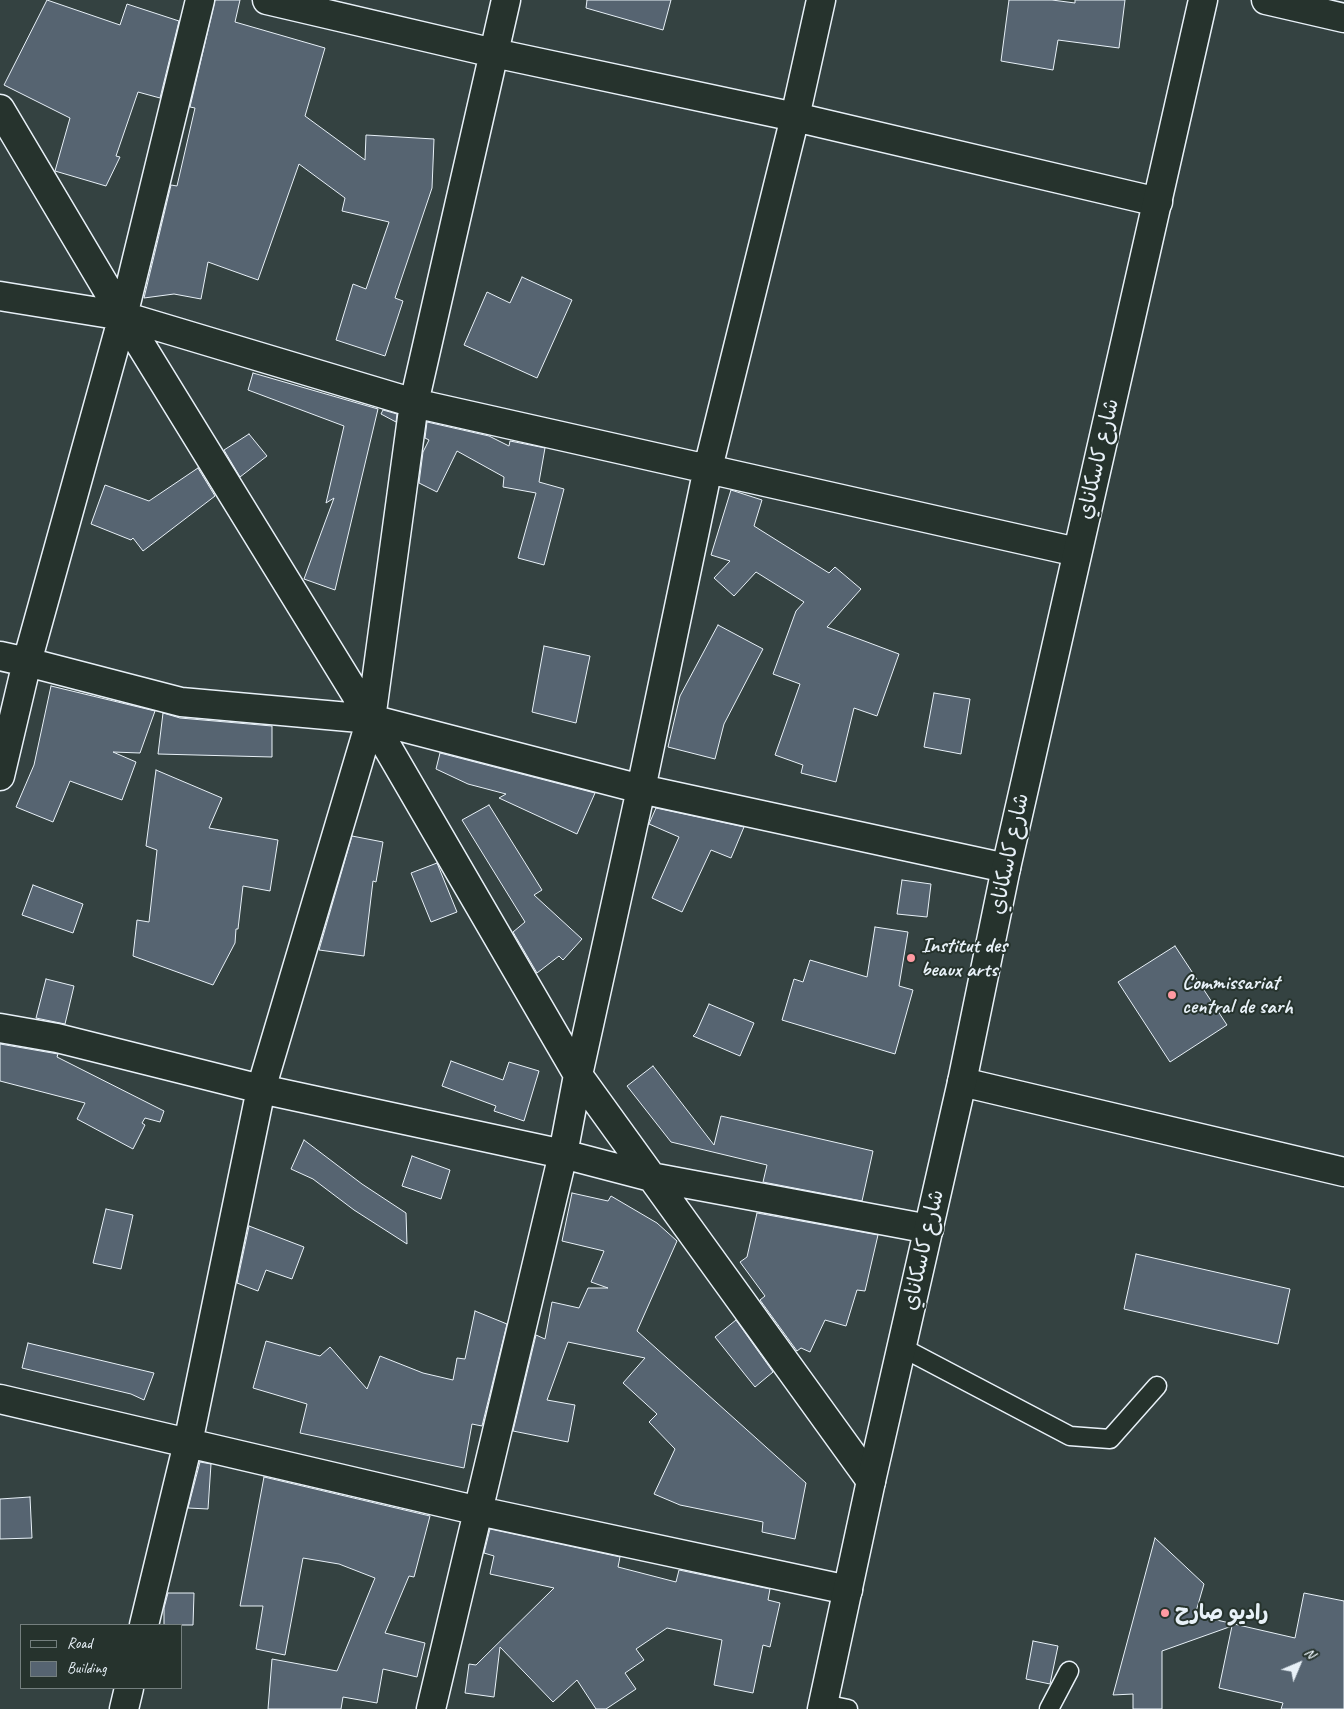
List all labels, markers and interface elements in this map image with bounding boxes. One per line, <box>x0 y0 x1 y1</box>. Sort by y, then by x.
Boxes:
street label: شارع كاسكاناي <box>1073 396 1125 522</box>
street label: شارع كاسكاناي <box>985 791 1035 917</box>
place label: Institut des beaux arts <box>921 933 1007 983</box>
marker: Institut des beaux arts <box>905 952 917 964</box>
place label: Commissariat central de sarh <box>1182 970 1293 1020</box>
marker: Commissariat central de sarh <box>1166 989 1178 1001</box>
street label: شارع كاسكاناي <box>898 1187 950 1313</box>
place label: راديو صارح <box>1175 1600 1268 1626</box>
marker: راديو صارح <box>1159 1607 1171 1619</box>
legend <box>20 1624 182 1689</box>
text: Road <box>67 1634 92 1653</box>
north arrow <box>1274 1639 1324 1689</box>
text: N <box>1301 1644 1319 1662</box>
text: Building <box>67 1659 106 1678</box>

